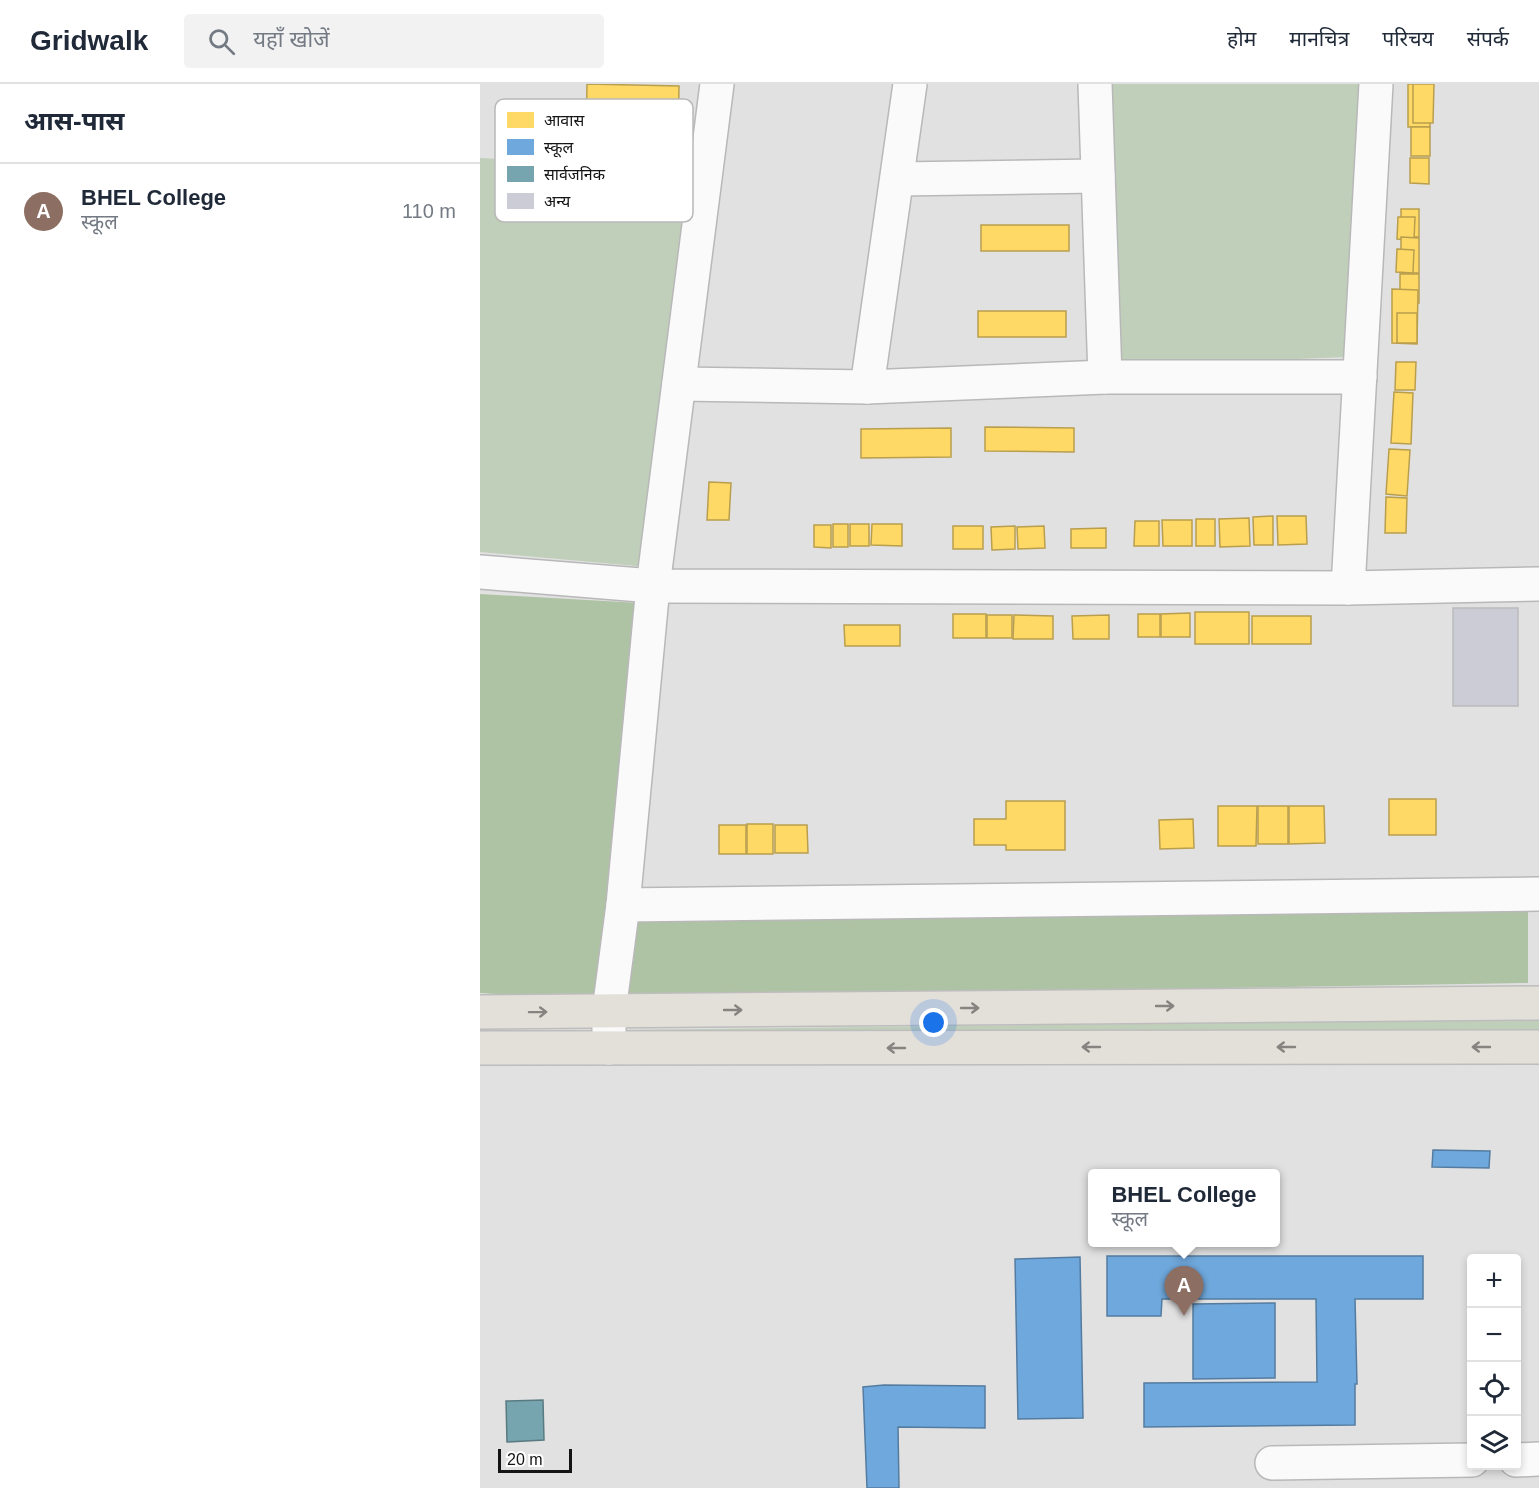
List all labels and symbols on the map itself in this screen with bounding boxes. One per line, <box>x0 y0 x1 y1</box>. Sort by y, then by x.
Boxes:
legend <box>495 99 693 222</box>
text: आवास <box>544 112 585 129</box>
text: स्कूल <box>544 139 575 158</box>
text: सार्वजनिक <box>544 165 606 183</box>
text: अन्य <box>544 193 571 210</box>
one-way arrow <box>1155 1000 1175 1012</box>
one-way arrow <box>960 1002 980 1014</box>
one-way arrow <box>723 1004 743 1016</box>
one-way arrow <box>528 1006 548 1018</box>
your location <box>919 1008 948 1037</box>
one-way arrow <box>1081 1041 1101 1053</box>
one-way arrow <box>1276 1041 1296 1053</box>
one-way arrow <box>1471 1041 1491 1053</box>
one-way arrow <box>886 1042 906 1054</box>
pin: A <box>1164 1266 1204 1316</box>
scale bar <box>498 1446 572 1474</box>

